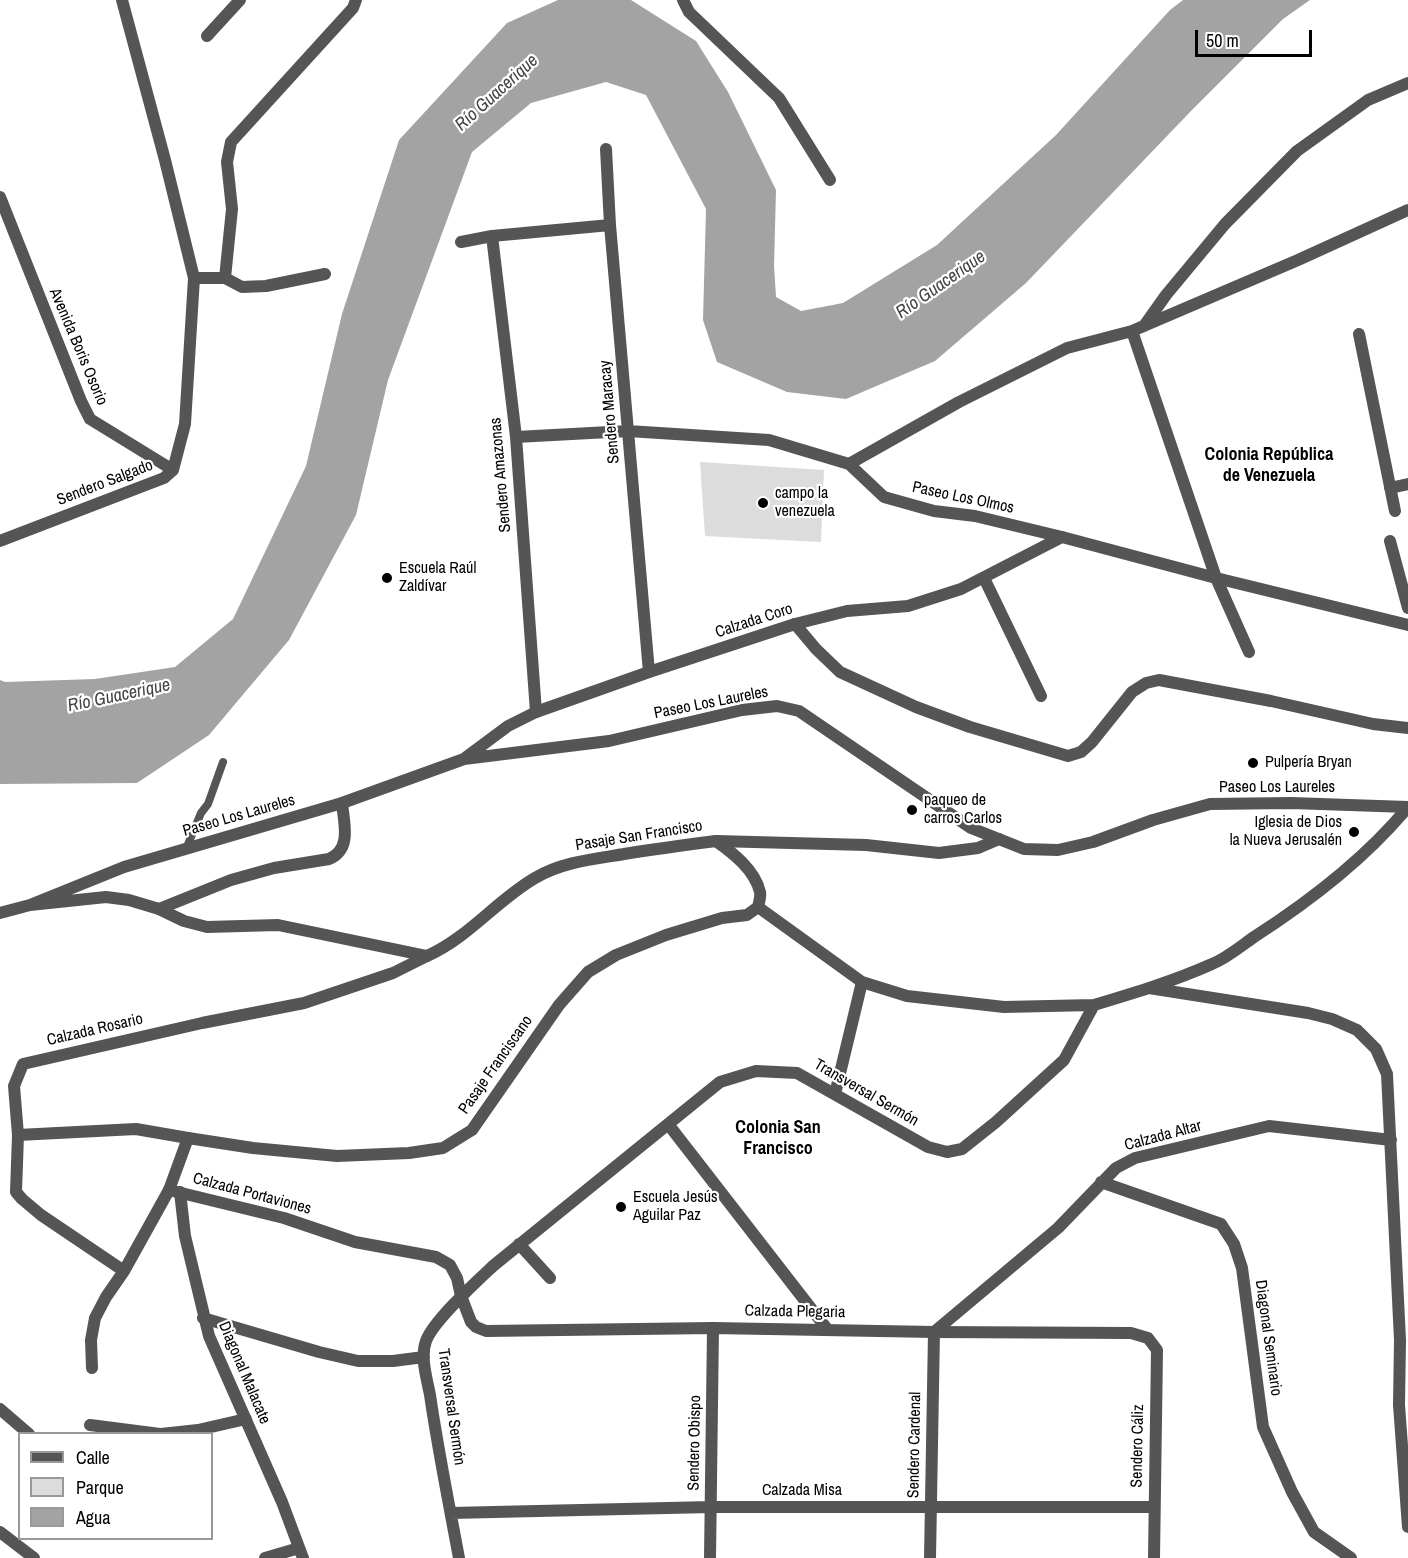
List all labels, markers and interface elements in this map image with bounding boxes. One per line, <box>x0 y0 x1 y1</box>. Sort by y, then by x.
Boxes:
scale bar <box>1198 18 1315 56</box>
text: 50 m <box>1206 28 1239 53</box>
water label: Río Guacerique <box>451 50 543 136</box>
water label: Río Guacerique <box>892 246 990 324</box>
street label: Avenida Boris Osorio <box>45 286 111 408</box>
street label: Sendero Maracay <box>596 360 624 464</box>
street label: Sendero Amazonas <box>486 417 516 533</box>
district label: Colonia República de Venezuela <box>1205 444 1333 486</box>
street label: Sendero Salgado <box>54 456 156 510</box>
street label: Paseo Los Olmos <box>910 478 1016 518</box>
place label: campo la venezuela <box>775 484 835 522</box>
marker: campo la venezuela <box>756 496 770 510</box>
place label: Escuela Raúl Zaldívar <box>399 559 476 597</box>
marker: Escuela Raúl Zaldívar <box>380 571 394 585</box>
street label: Calzada Coro <box>713 599 795 643</box>
water label: Río Guacerique <box>66 675 172 717</box>
street label: Paseo Los Laureles <box>652 683 770 723</box>
place label: Pulpería Bryan <box>1265 753 1352 773</box>
marker: Pulpería Bryan <box>1246 756 1260 770</box>
street label: Paseo Los Laureles <box>1219 778 1335 798</box>
street label: Paseo Los Laureles <box>181 791 297 841</box>
place label: paqueo de carros Carlos <box>924 791 1002 829</box>
marker: paqueo de carros Carlos <box>905 803 919 817</box>
place label: Iglesia de Dios la Nueva Jerusalén <box>1230 813 1342 851</box>
street label: Pasaje San Francisco <box>574 816 704 856</box>
marker: Iglesia de Dios la Nueva Jerusalén <box>1347 825 1361 839</box>
street label: Calzada Rosario <box>45 1010 145 1050</box>
street label: Pasaje Franciscano <box>455 1012 537 1118</box>
street label: Transversal Sermón <box>810 1055 922 1131</box>
district label: Colonia San Francisco <box>735 1117 821 1160</box>
street label: Calzada Altar <box>1122 1117 1204 1155</box>
street label: Calzada Portaviones <box>191 1169 313 1219</box>
place label: Escuela Jesús Aguilar Paz <box>633 1188 718 1226</box>
marker: Escuela Jesús Aguilar Paz <box>614 1200 628 1214</box>
street label: Diagonal Seminario <box>1250 1279 1286 1397</box>
street label: Calzada Plegaria <box>745 1302 845 1322</box>
street label: Diagonal Malacate <box>214 1319 274 1427</box>
street label: Transversal Sermón <box>433 1347 469 1467</box>
street label: Sendero Cardenal <box>904 1392 926 1498</box>
street label: Sendero Obispo <box>685 1395 705 1491</box>
street label: Sendero Cáliz <box>1128 1404 1148 1488</box>
legend <box>18 1432 213 1540</box>
text: Calle <box>76 1445 110 1470</box>
text: Parque <box>76 1475 124 1500</box>
street label: Calzada Misa <box>762 1481 842 1501</box>
text: Agua <box>76 1505 110 1530</box>

